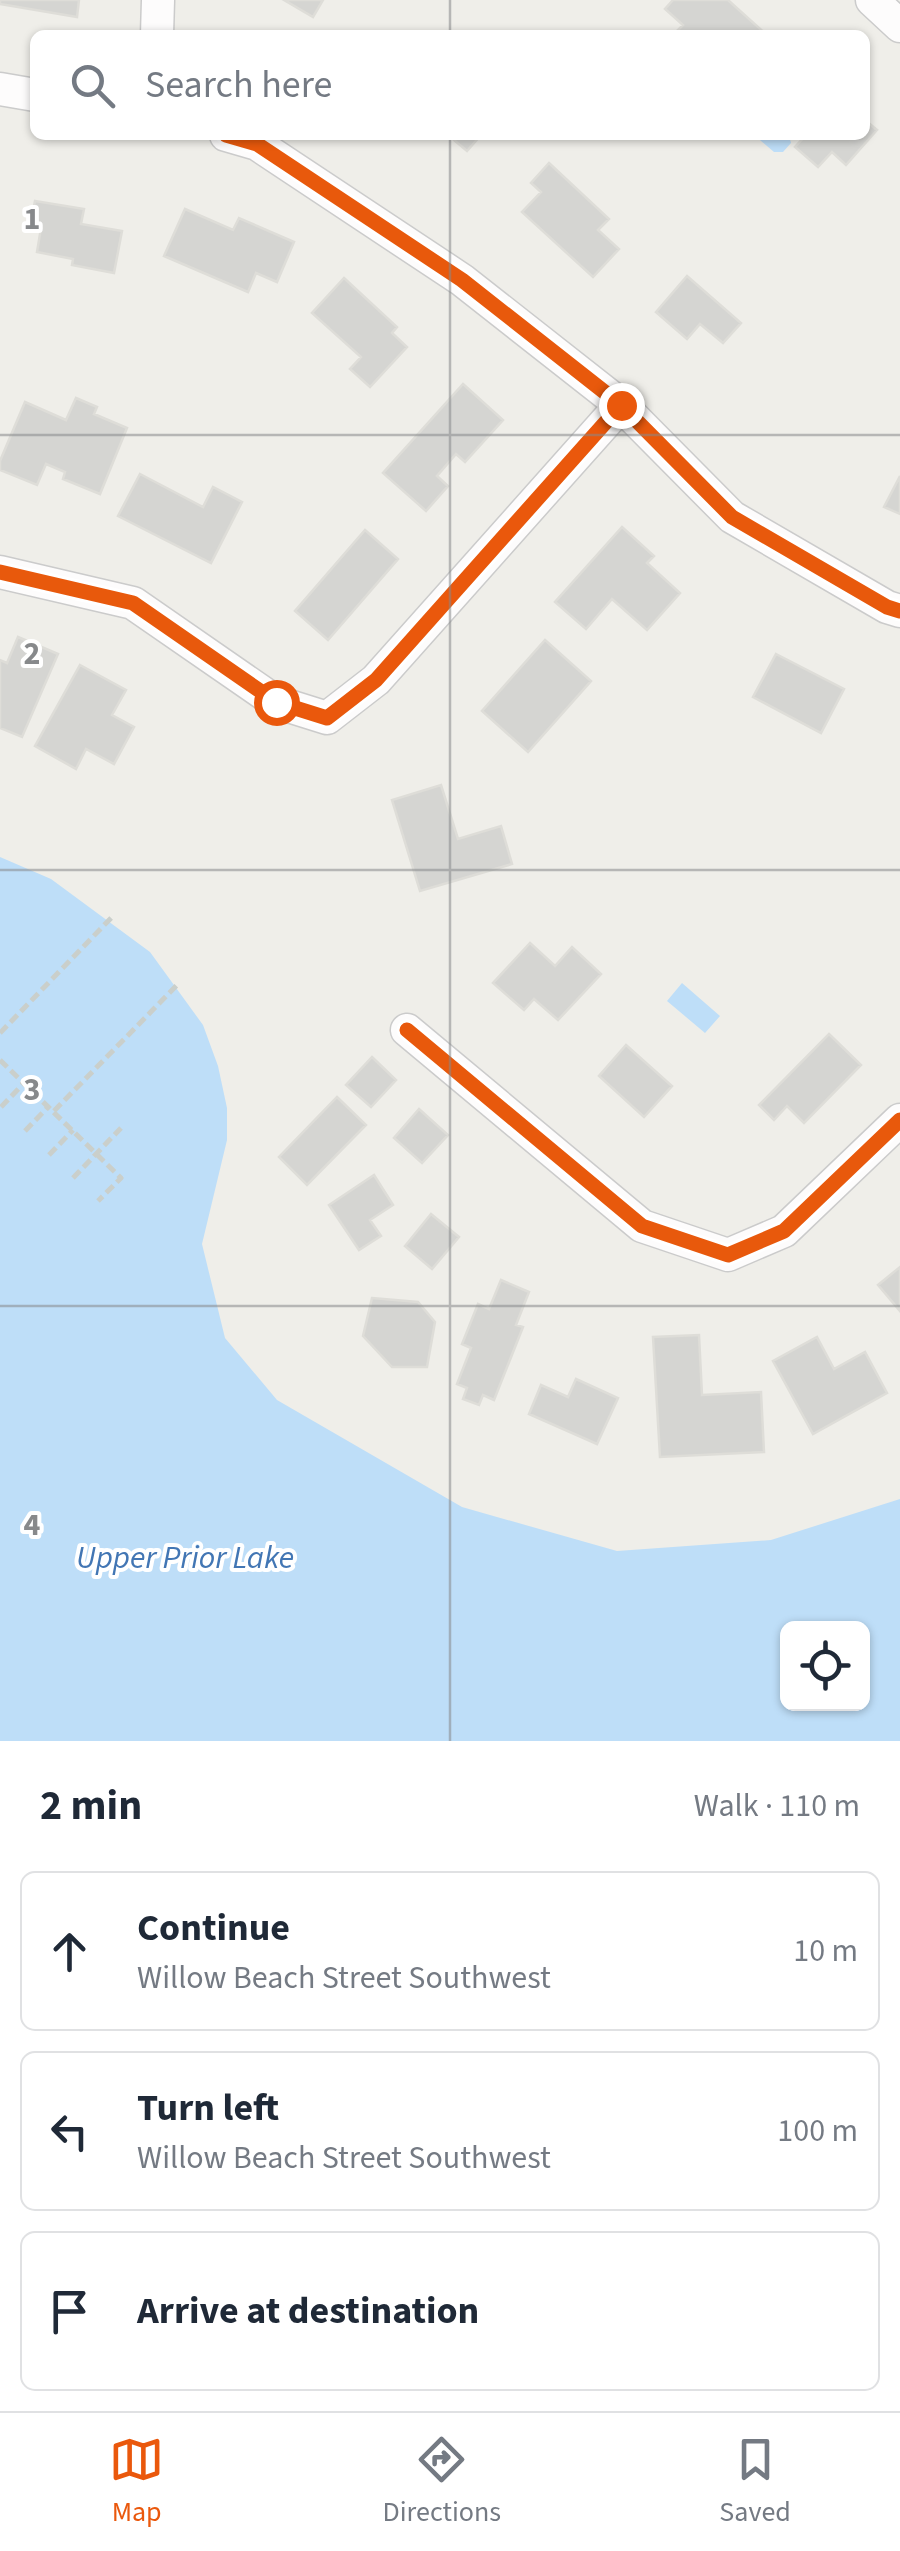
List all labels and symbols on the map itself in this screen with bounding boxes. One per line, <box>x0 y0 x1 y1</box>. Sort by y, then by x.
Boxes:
text: 1 <box>24 196 40 242</box>
route end <box>599 383 645 429</box>
text: 2 <box>24 631 40 677</box>
route start <box>254 680 300 726</box>
text: 3 <box>24 1067 40 1113</box>
text: 4 <box>24 1502 41 1548</box>
water label: Upper Prior Lake <box>76 1535 294 1581</box>

